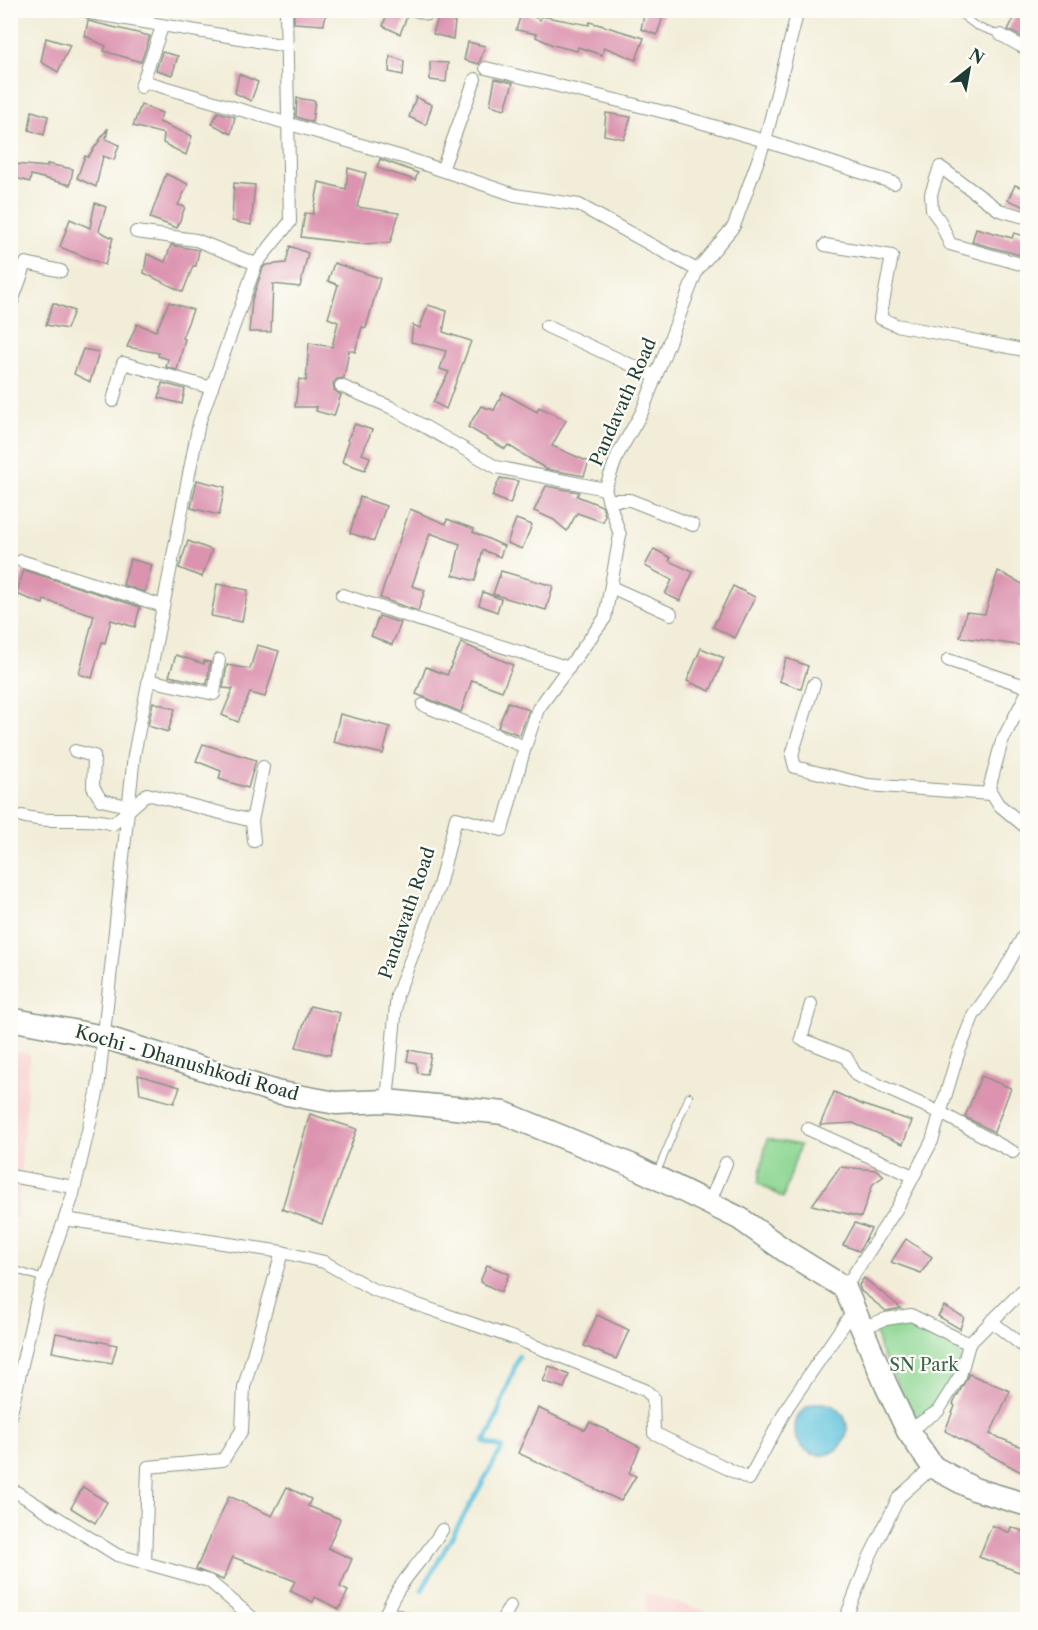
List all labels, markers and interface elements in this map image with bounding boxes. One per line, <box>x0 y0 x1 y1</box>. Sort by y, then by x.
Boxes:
north arrow <box>939 39 999 99</box>
text: N <box>966 44 988 68</box>
street label: Pandavath Road <box>585 334 661 470</box>
street label: Pandavath Road <box>374 844 440 982</box>
street label: Kochi - Dhanushkodi Road <box>73 1021 301 1106</box>
park label: SN Park <box>889 1354 960 1376</box>

